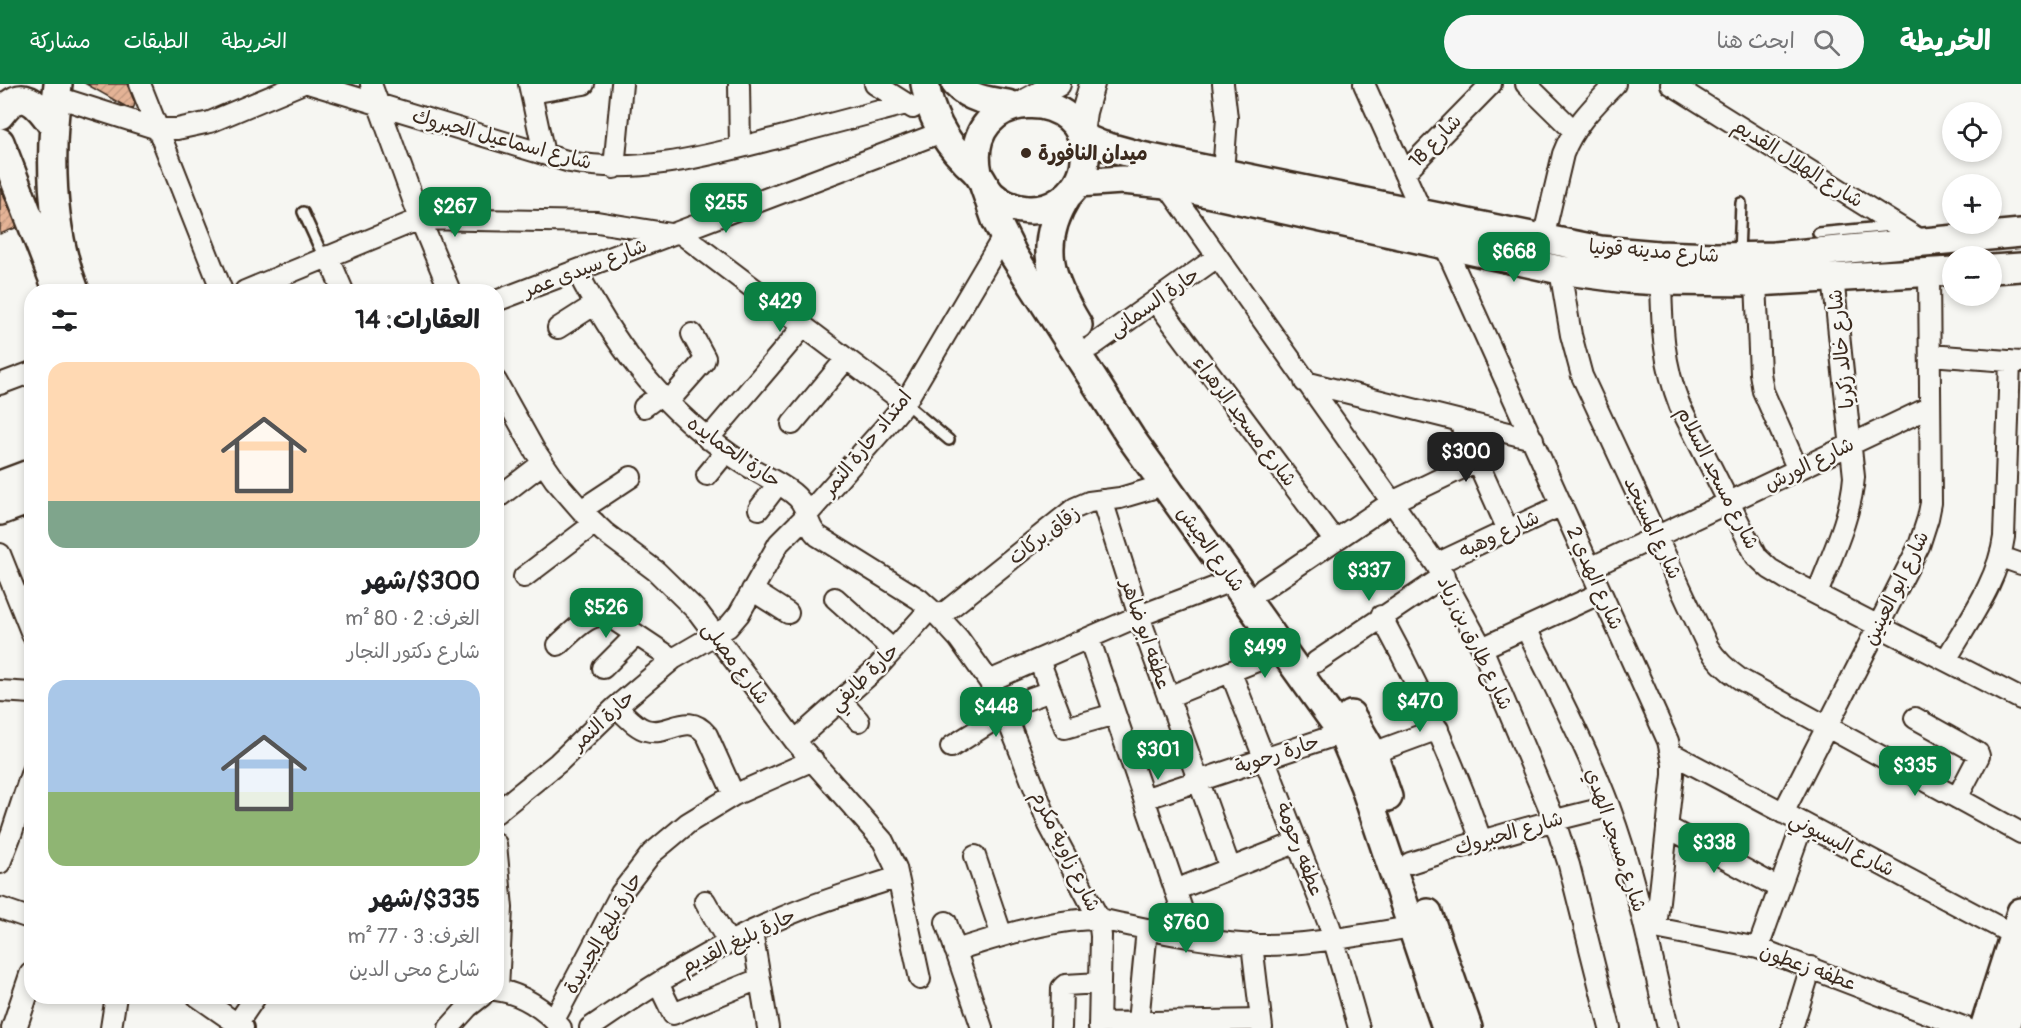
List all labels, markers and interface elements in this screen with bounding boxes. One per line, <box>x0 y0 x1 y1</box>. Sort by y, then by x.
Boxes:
search box <box>1444 15 1864 69</box>
text: الخريطة <box>1900 24 1991 59</box>
icon: search <box>1810 26 1843 59</box>
text: ابحث هنا <box>1717 27 1795 55</box>
text: مشاركة <box>30 28 91 55</box>
text: الطبقات <box>124 28 189 55</box>
text: الخريطة <box>222 28 287 55</box>
map controls <box>1942 102 2002 306</box>
button: locate <box>1942 102 2002 162</box>
street label: شارع اسماعيل الحبروك <box>409 103 595 176</box>
street label: شارع 18 <box>1403 109 1467 174</box>
street label: شارع الهلال القديم <box>1727 113 1868 216</box>
place label: ميدان النافورة <box>1038 141 1148 167</box>
marker: ميدان النافورة <box>1019 146 1033 160</box>
button: + <box>1942 174 2002 234</box>
pin: $255 <box>690 183 762 234</box>
pin: $267 <box>419 187 491 238</box>
text: $255 <box>704 190 748 215</box>
text: $267 <box>433 194 477 219</box>
pin: $668 <box>1478 232 1550 283</box>
street label: شارع سيدى عمر <box>517 233 651 305</box>
street label: شارع مدينه قونيا <box>1588 234 1720 269</box>
text: $668 <box>1492 239 1536 264</box>
button: − <box>1942 246 2002 306</box>
street label: حارة السمانى <box>1104 262 1204 342</box>
pin: $429 <box>744 282 816 333</box>
street label: شارع خالد زكريا <box>1822 288 1861 410</box>
text: $429 <box>758 289 802 314</box>
icon: filters <box>48 304 81 337</box>
text: العقارات: 14 <box>355 304 480 336</box>
street label: شارع مسجد الزهراء <box>1187 351 1302 492</box>
street label: امتداد حارة النمر <box>815 385 917 503</box>
icon: home <box>210 401 318 509</box>
street label: شارع مسجد السلام <box>1669 402 1765 554</box>
street label: حارة الحمايده <box>682 411 786 493</box>
street label: شارع الورش <box>1760 431 1859 497</box>
pin: $300 <box>1430 432 1502 483</box>
text: $300 <box>1441 439 1491 464</box>
street label: شارع المستجد <box>1618 473 1688 584</box>
street label: زقاق بركات <box>1003 500 1085 570</box>
street label: شارع الجيش <box>1171 501 1251 597</box>
street label: شارع وهبه <box>1455 505 1544 564</box>
street label: شارع الهدي 2 <box>1559 522 1629 634</box>
street label: شارع ابو العينين <box>1858 527 1935 650</box>
pin: $337 <box>1333 551 1405 602</box>
text: $337 <box>1347 558 1391 583</box>
text: $300/شهر <box>363 565 480 597</box>
street label: شارع طارق بن زياد <box>1431 572 1518 715</box>
street label: عطفه ابو ضاهر <box>1115 574 1177 693</box>
pin: $526 <box>570 588 642 639</box>
text: $526 <box>584 595 628 620</box>
text: الغرف: 2 · 80 m² <box>345 606 480 631</box>
street label: شارع مصلى <box>696 617 775 710</box>
pin: $499 <box>1229 628 1301 679</box>
text: $499 <box>1243 635 1287 660</box>
street label: حارة طايفي <box>824 638 908 720</box>
text: شارع دكتور النجار <box>347 639 480 664</box>
pin: $470 <box>1384 682 1456 733</box>
street label: حارة النمر <box>565 684 640 757</box>
pin: $448 <box>960 687 1032 738</box>
text: $470 <box>1397 689 1443 714</box>
text: $448 <box>974 694 1018 719</box>
icon: home <box>210 719 318 827</box>
street label: حارة رحوبة <box>1232 729 1322 779</box>
pin: $301 <box>1122 730 1194 781</box>
text: $301 <box>1136 737 1180 762</box>
pin: $335 <box>1879 746 1951 797</box>
text: $335 <box>1893 753 1937 778</box>
street label: شارع مسجد الهدي <box>1578 765 1652 916</box>
street label: شارع زاوية مكرم <box>1023 786 1106 917</box>
street label: عطفه رحومة <box>1271 799 1329 899</box>
street label: شارع الحبروك <box>1452 806 1566 861</box>
street label: شارع البسيوني <box>1783 806 1899 887</box>
pin: $338 <box>1678 823 1750 874</box>
text: $338 <box>1692 830 1736 855</box>
street label: حارة بليغ الجديدة <box>558 868 650 999</box>
text: $335/شهر <box>370 883 480 915</box>
street label: حارة بليغ القديم <box>676 902 801 982</box>
pin: $760 <box>1150 903 1222 954</box>
text: $760 <box>1163 910 1209 935</box>
text: الغرف: 3 · 77 m² <box>348 924 480 949</box>
street label: عطفه زعطون <box>1756 938 1860 997</box>
text: شارع محى الدين <box>349 957 480 982</box>

